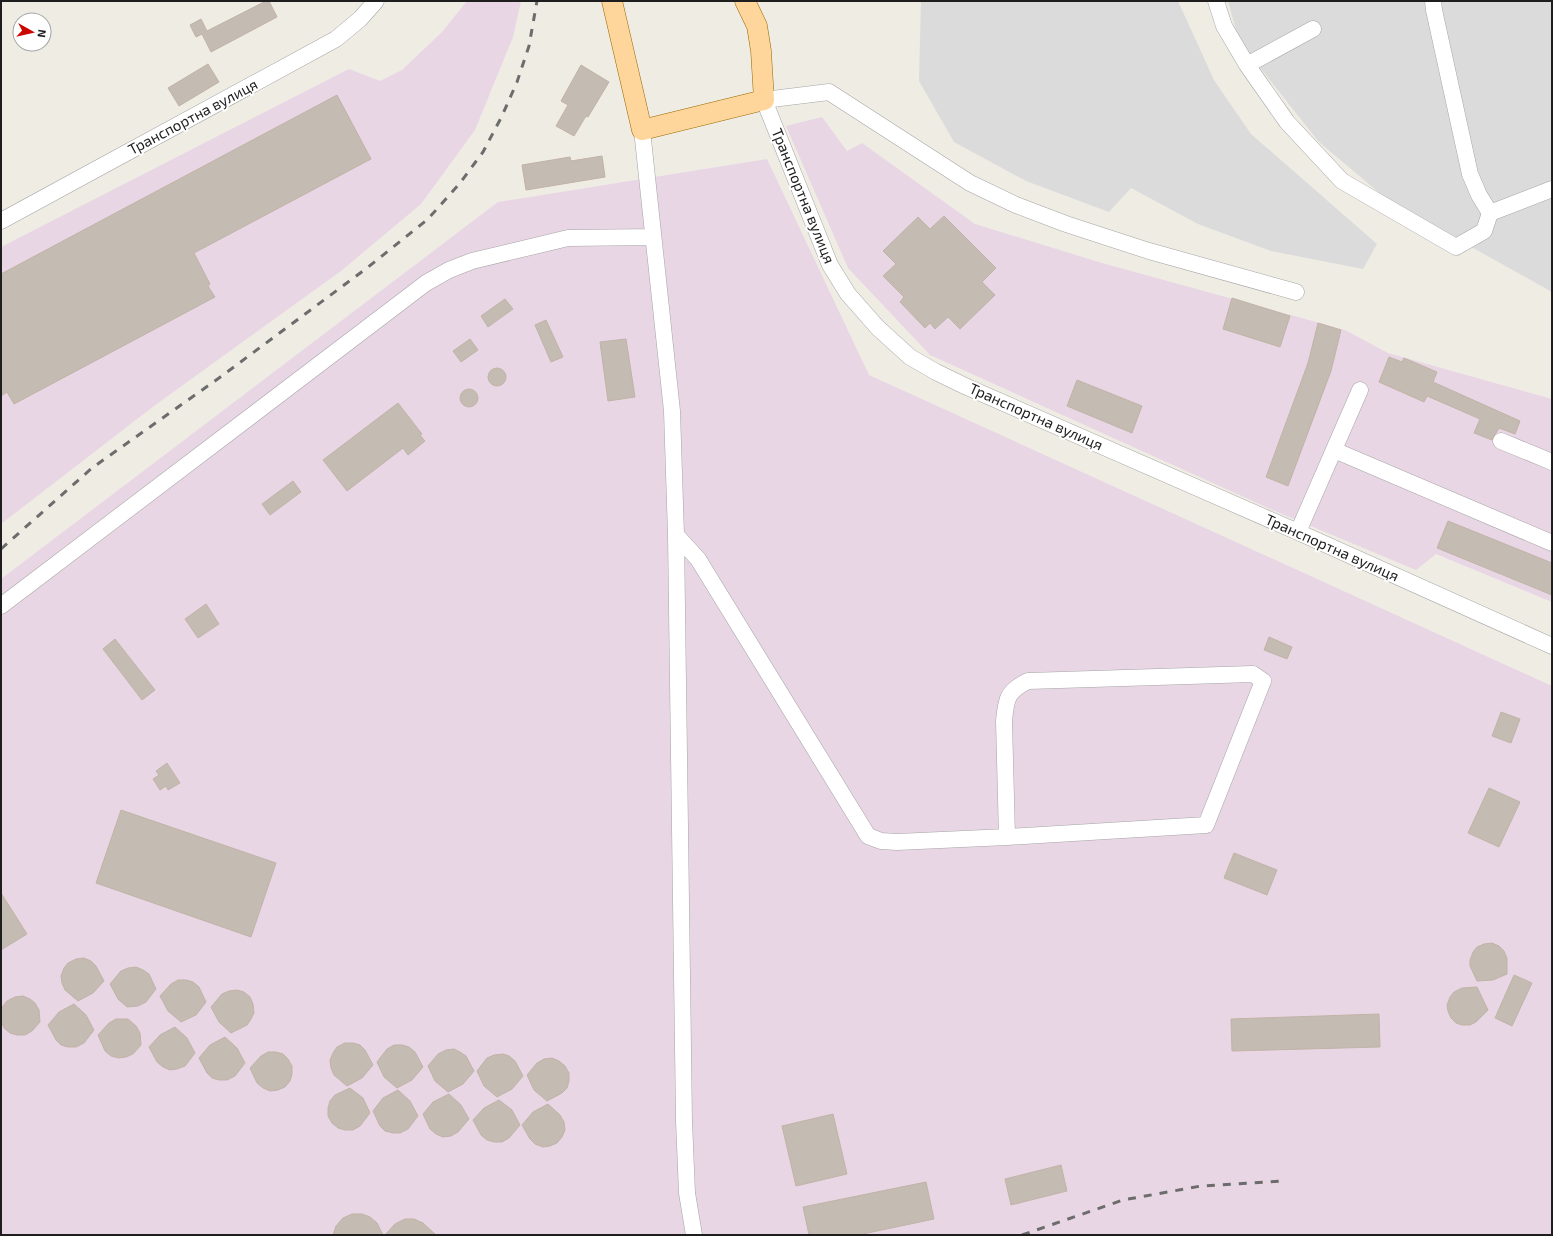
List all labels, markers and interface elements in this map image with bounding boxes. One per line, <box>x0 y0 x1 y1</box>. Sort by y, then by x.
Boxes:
north arrow <box>12 12 52 52</box>
text: N <box>35 29 49 38</box>
street label: Транспортна вулиця <box>125 74 261 159</box>
street label: Транспортна вулиця <box>768 125 839 266</box>
street label: Транспортна вулиця <box>966 379 1106 455</box>
street label: Транспортна вулиця <box>1262 510 1402 586</box>

